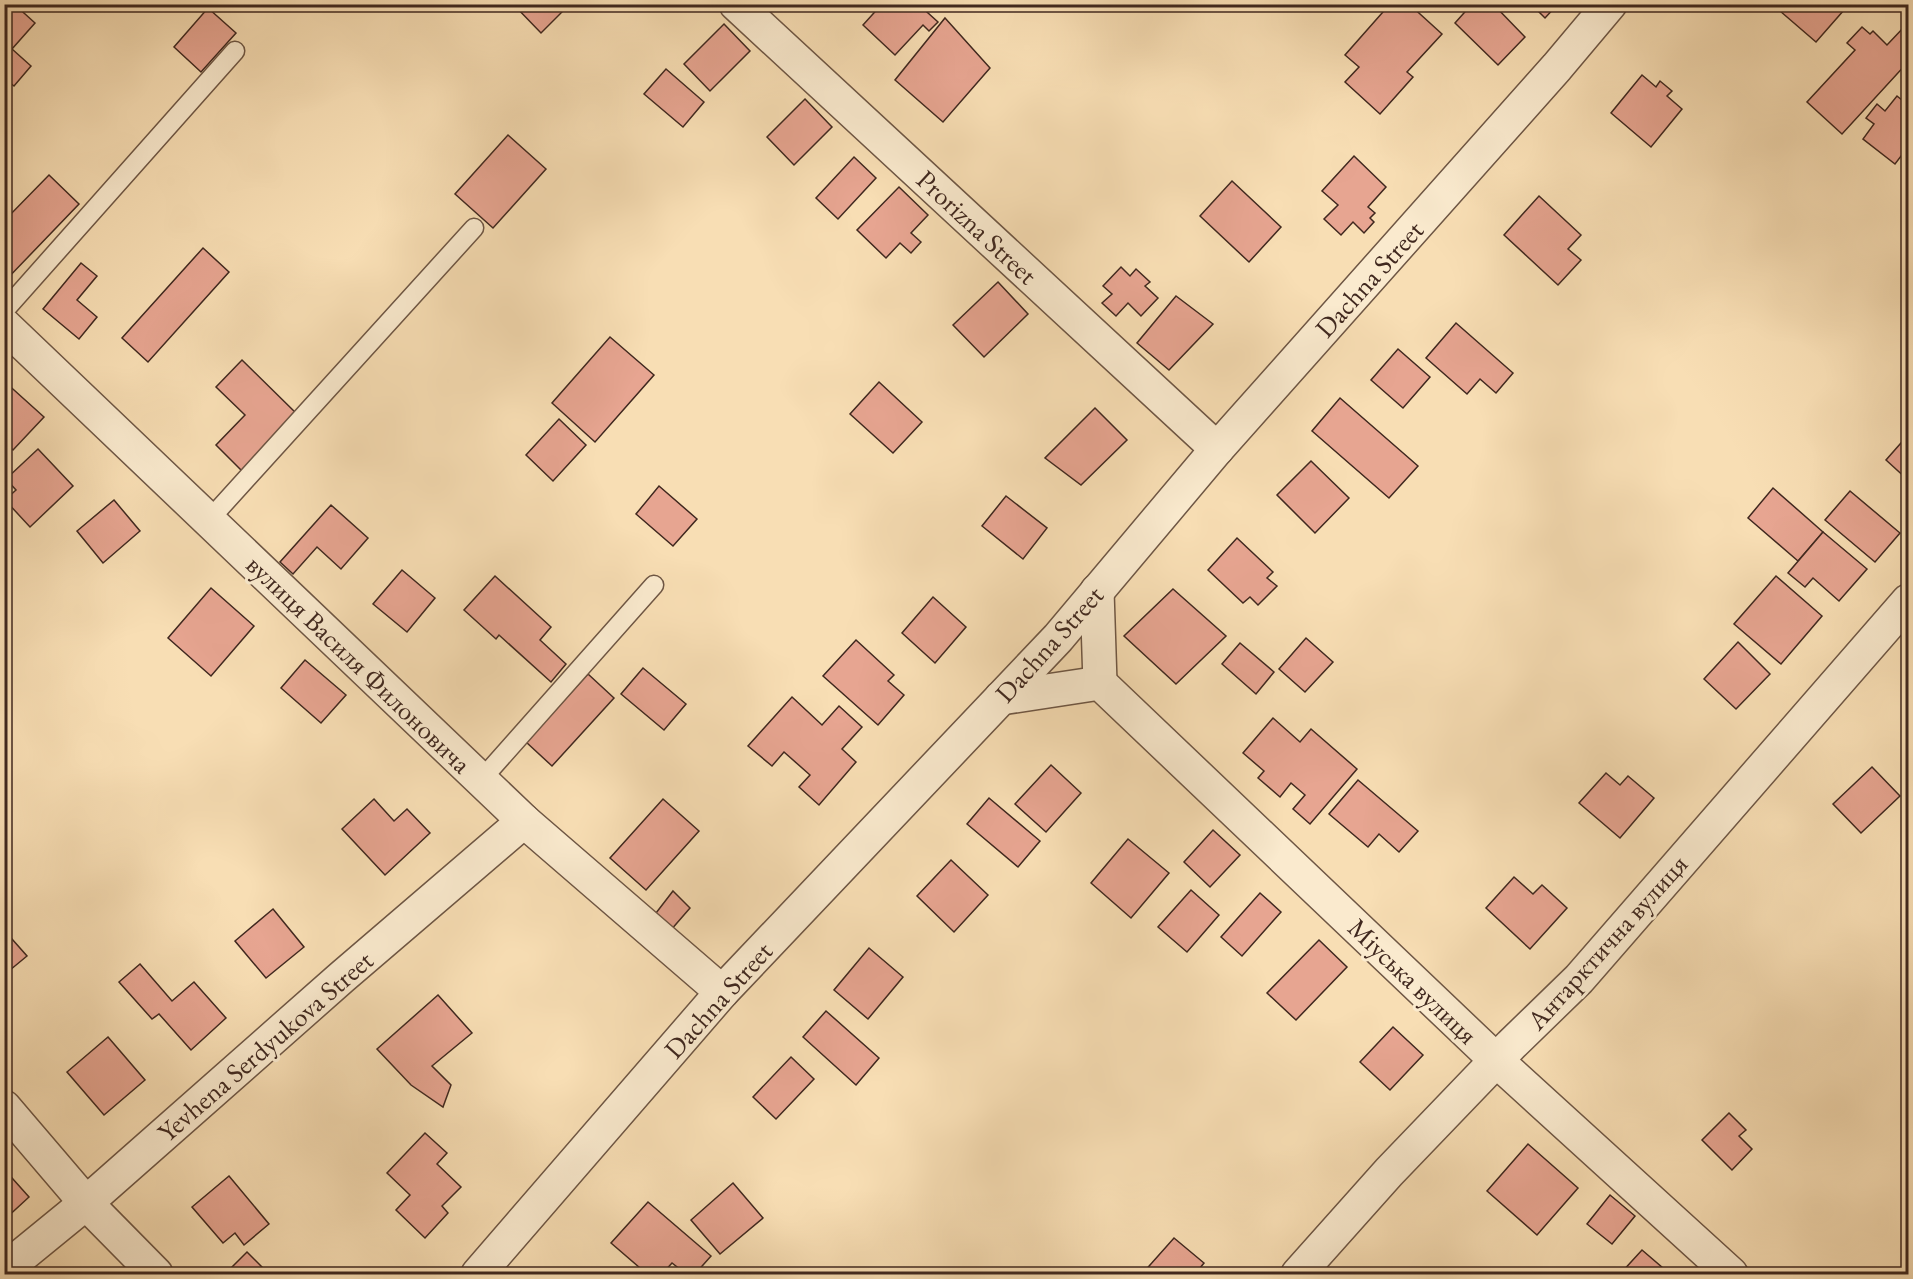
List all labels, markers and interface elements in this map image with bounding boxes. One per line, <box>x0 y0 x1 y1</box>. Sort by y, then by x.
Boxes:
street label: Prorizna Street <box>909 162 1045 292</box>
street label: Dachna Street <box>1307 213 1431 345</box>
street label: вулиця Василя Филоновича <box>239 547 479 781</box>
street label: Dachna Street <box>987 578 1111 710</box>
street label: Антарктична вулиця <box>1518 847 1695 1038</box>
street label: Міуська вулиця <box>1341 910 1485 1052</box>
street label: Dachna Street <box>656 934 780 1066</box>
street label: Yevhena Serdyukova Street <box>150 942 380 1149</box>

